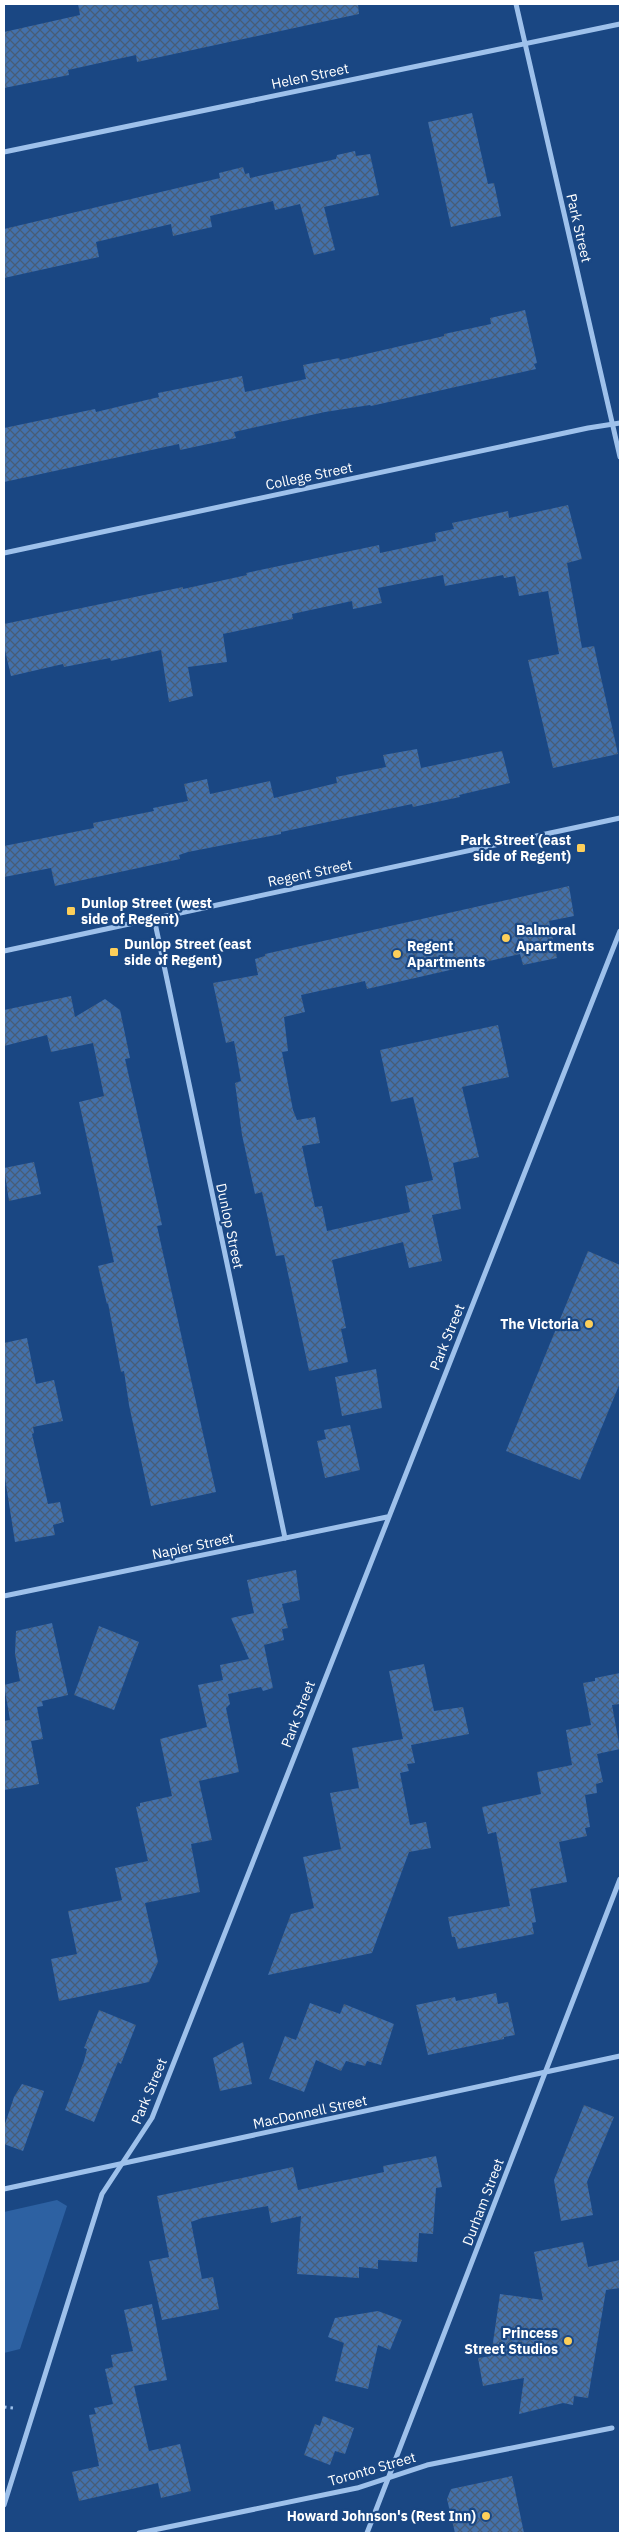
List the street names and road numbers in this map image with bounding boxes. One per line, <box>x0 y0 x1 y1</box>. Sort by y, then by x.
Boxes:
street label: Helen Street <box>270 59 350 93</box>
street label: Park Street <box>562 192 596 264</box>
street label: College Street <box>264 458 354 494</box>
street label: Regent Street <box>266 855 354 891</box>
street label: Dunlop Street <box>212 1182 248 1270</box>
street label: Park Street <box>426 1301 468 1373</box>
street label: Napier Street <box>150 1528 236 1563</box>
street label: Park Street <box>277 1678 319 1750</box>
street label: Park Street <box>127 2055 171 2127</box>
street label: MacDonnell Street <box>251 2091 369 2133</box>
street label: Durham Street <box>458 2156 508 2248</box>
street label: Toronto Street <box>326 2448 418 2490</box>

